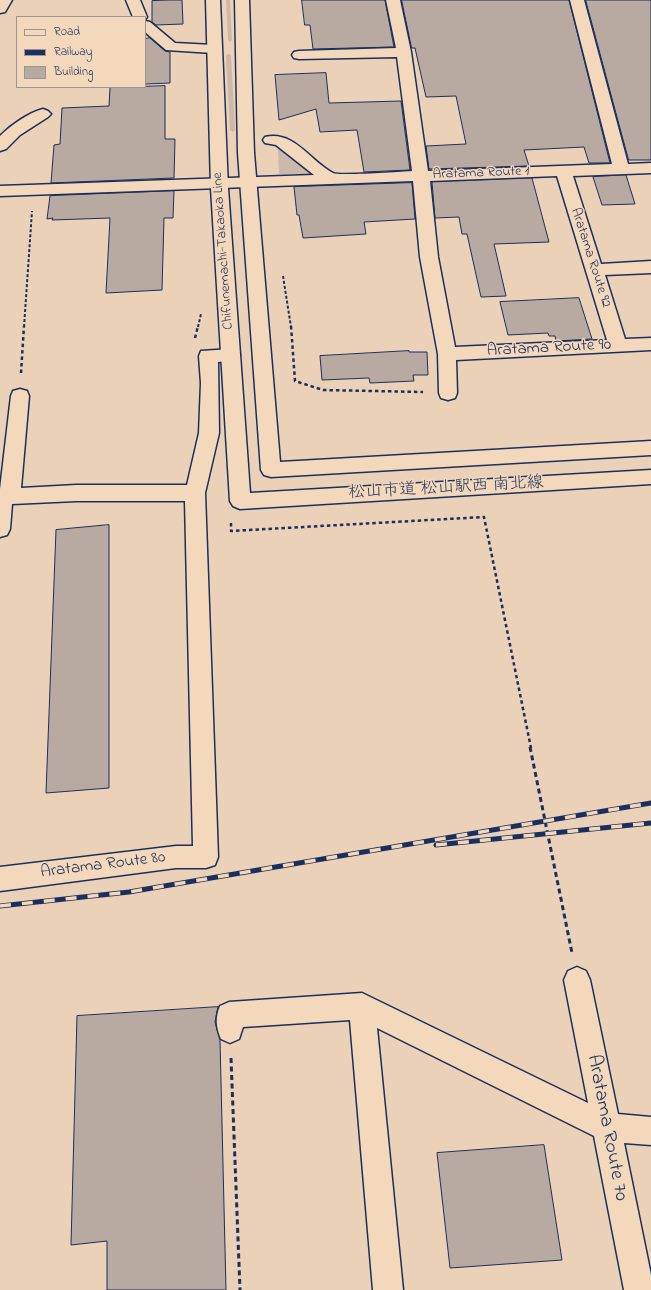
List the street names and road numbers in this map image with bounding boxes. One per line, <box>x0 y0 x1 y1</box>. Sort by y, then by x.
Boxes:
street label: Aratama Route 1 <box>432 164 530 184</box>
street label: Chifunemachi-Takaoka Line <box>210 172 238 330</box>
street label: Aratama Route 92 <box>566 206 614 310</box>
street label: Aratama Route 90 <box>486 336 612 362</box>
street label: 松山市道 松山駅西 南北線 <box>348 474 544 504</box>
street label: Aratama Route 80 <box>39 848 167 884</box>
street label: Aratama Route 70 <box>580 1053 632 1203</box>

